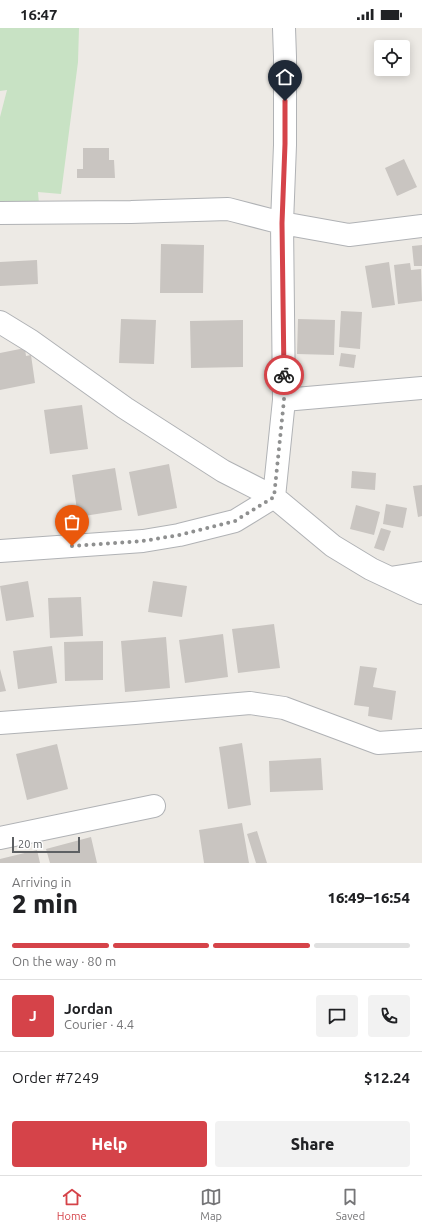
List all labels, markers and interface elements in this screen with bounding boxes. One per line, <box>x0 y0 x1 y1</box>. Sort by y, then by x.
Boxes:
text: 16:47 <box>20 6 58 23</box>
map controls <box>374 40 410 76</box>
button: locate <box>374 40 410 76</box>
pin <box>268 60 302 101</box>
icon: home <box>274 66 296 88</box>
courier <box>264 355 304 395</box>
icon: bike <box>273 364 295 386</box>
pin <box>55 505 89 546</box>
icon: bag <box>61 511 83 533</box>
scale bar <box>12 835 80 854</box>
text: 20 m <box>18 838 42 850</box>
text: Arriving in <box>12 875 71 889</box>
text: 2 min <box>12 889 78 918</box>
text: 16:49–16:54 <box>327 889 410 906</box>
text: On the way · 80 m <box>12 954 116 968</box>
button: chat <box>316 995 358 1037</box>
button: phone <box>368 995 410 1037</box>
text: Jordan <box>64 1000 113 1017</box>
text: J <box>29 1007 37 1024</box>
text: Courier · 4.4 <box>64 1017 134 1031</box>
text: Order #7249 <box>12 1069 99 1086</box>
text: $12.24 <box>364 1069 410 1086</box>
button: Help <box>12 1121 207 1167</box>
button: Share <box>215 1121 410 1167</box>
tab: Home <box>57 1186 87 1222</box>
tab: Map <box>200 1186 222 1222</box>
tab: Saved <box>336 1186 365 1222</box>

